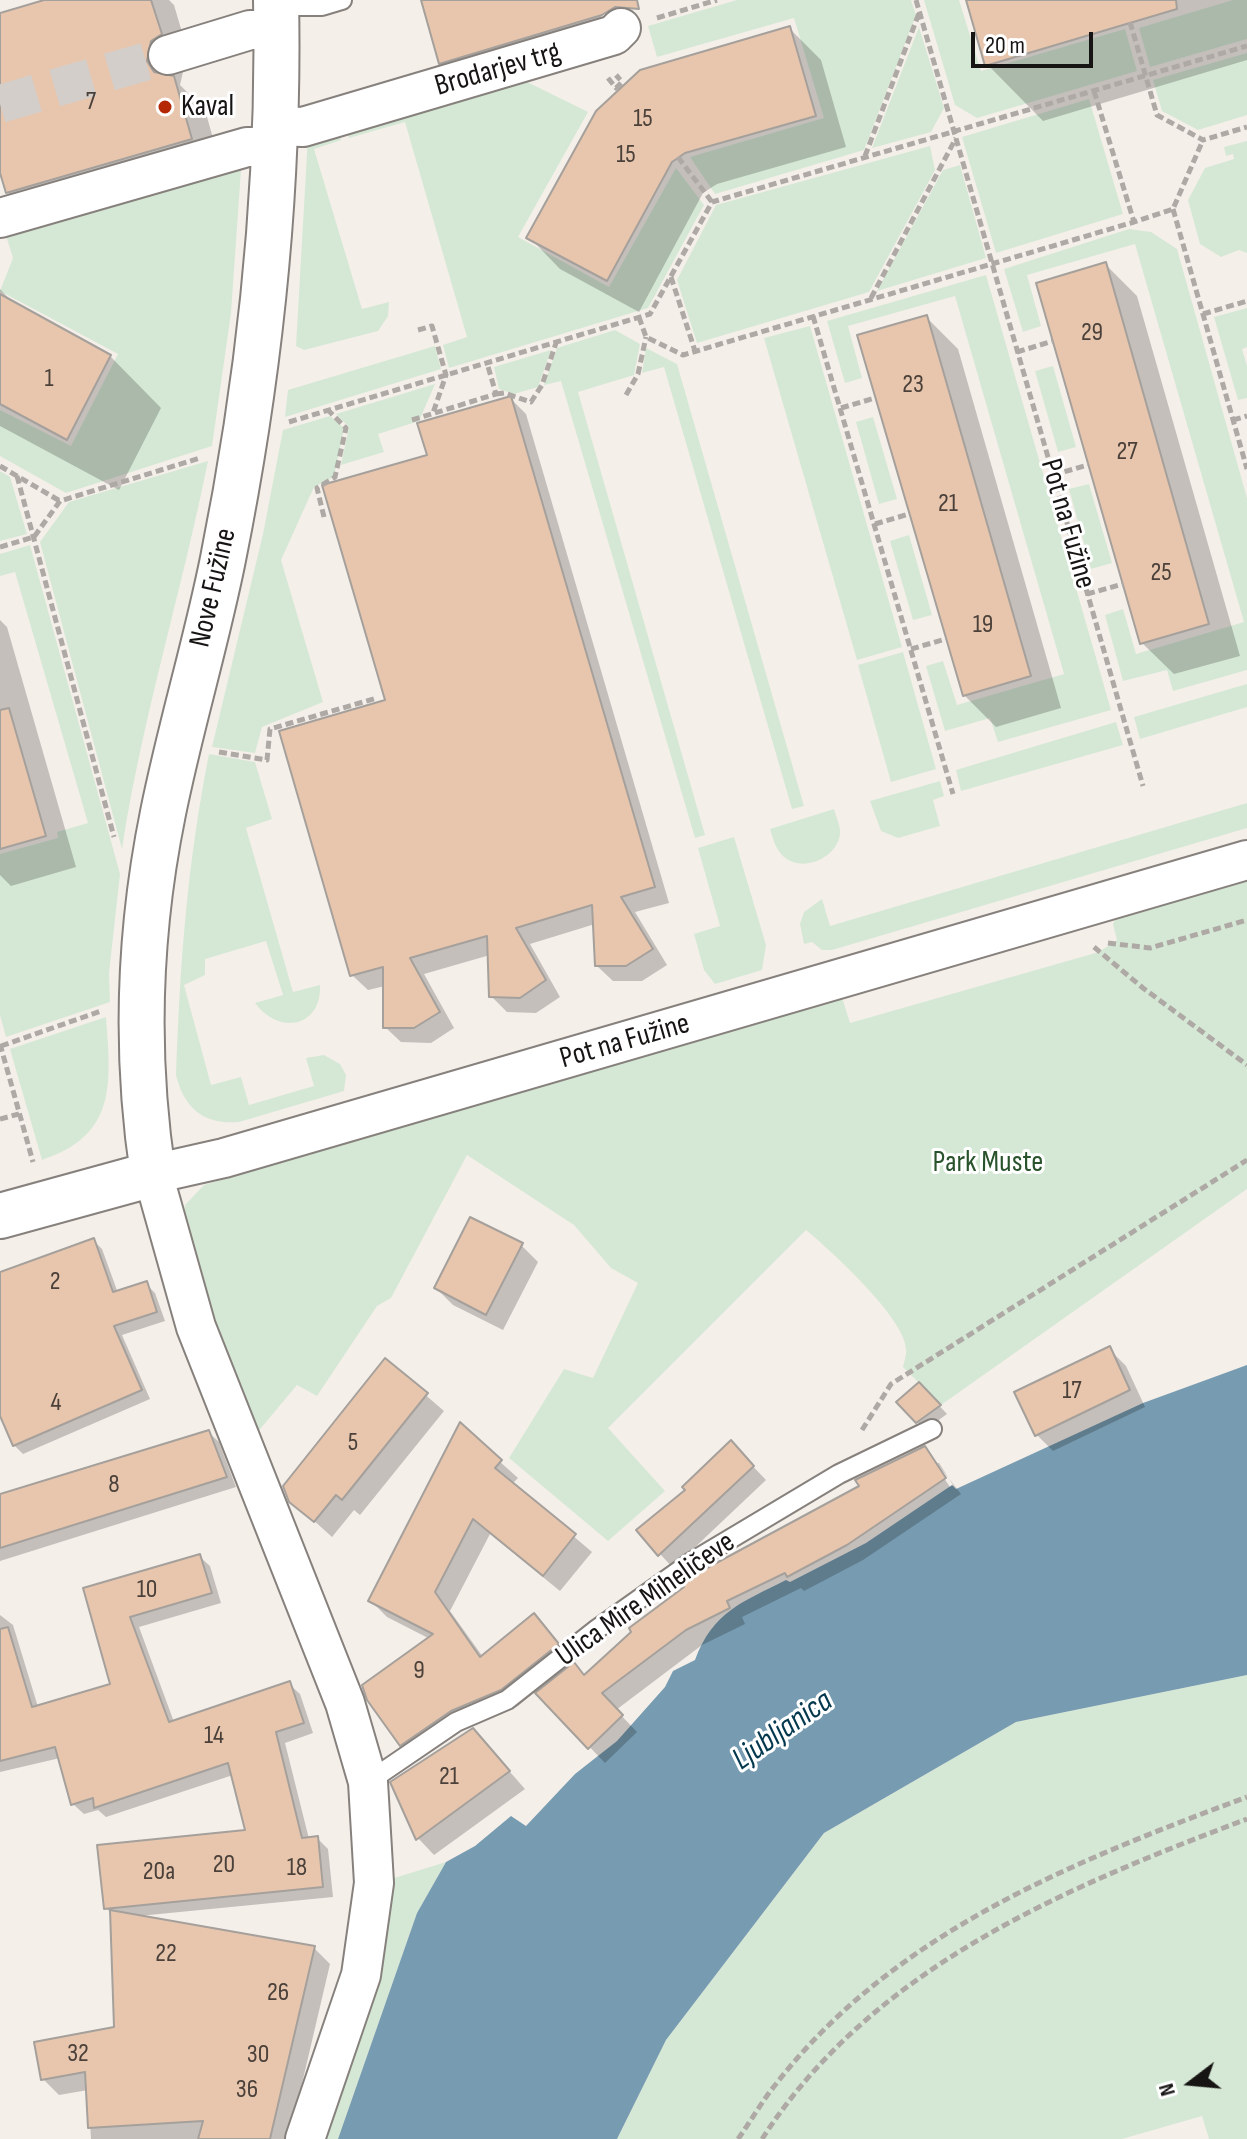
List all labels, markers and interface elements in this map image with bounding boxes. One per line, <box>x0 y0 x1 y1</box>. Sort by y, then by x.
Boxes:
scale bar <box>975 16 1097 66</box>
text: 20 m <box>985 31 1025 60</box>
street label: Brodarjev trg <box>431 35 565 105</box>
house number: 7 <box>86 86 96 118</box>
place label: Kaval <box>181 89 234 125</box>
marker: Kaval <box>156 98 174 116</box>
house number: 15 <box>633 103 653 135</box>
house number: 15 <box>616 139 636 171</box>
house number: 29 <box>1081 317 1103 349</box>
house number: 1 <box>44 363 54 395</box>
house number: 23 <box>902 369 924 401</box>
house number: 27 <box>1116 436 1138 468</box>
street label: Pot na Fužine <box>1031 455 1103 593</box>
house number: 21 <box>938 488 958 520</box>
street label: Nove Fužine <box>183 525 245 651</box>
house number: 25 <box>1150 557 1172 589</box>
house number: 19 <box>973 609 993 641</box>
street label: Pot na Fužine <box>556 1006 694 1078</box>
park label: Park Muste <box>933 1145 1043 1181</box>
house number: 2 <box>50 1266 60 1298</box>
house number: 17 <box>1062 1375 1082 1407</box>
house number: 4 <box>51 1387 61 1419</box>
house number: 5 <box>348 1427 358 1459</box>
house number: 8 <box>108 1469 120 1501</box>
street label: Ulica Mire Miheličeve <box>550 1525 742 1675</box>
house number: 10 <box>137 1574 157 1606</box>
house number: 9 <box>413 1655 425 1687</box>
water label: Ljubljanica <box>725 1683 841 1779</box>
house number: 14 <box>204 1720 224 1752</box>
house number: 21 <box>439 1761 459 1793</box>
house number: 20 <box>213 1849 235 1881</box>
house number: 18 <box>287 1852 307 1884</box>
house number: 20a <box>143 1856 175 1888</box>
house number: 22 <box>155 1938 177 1970</box>
house number: 26 <box>267 1977 289 2009</box>
house number: 32 <box>67 2038 89 2070</box>
house number: 30 <box>247 2039 269 2071</box>
north arrow <box>1151 2043 1231 2123</box>
house number: 36 <box>236 2074 258 2106</box>
text: N <box>1153 2080 1182 2099</box>

